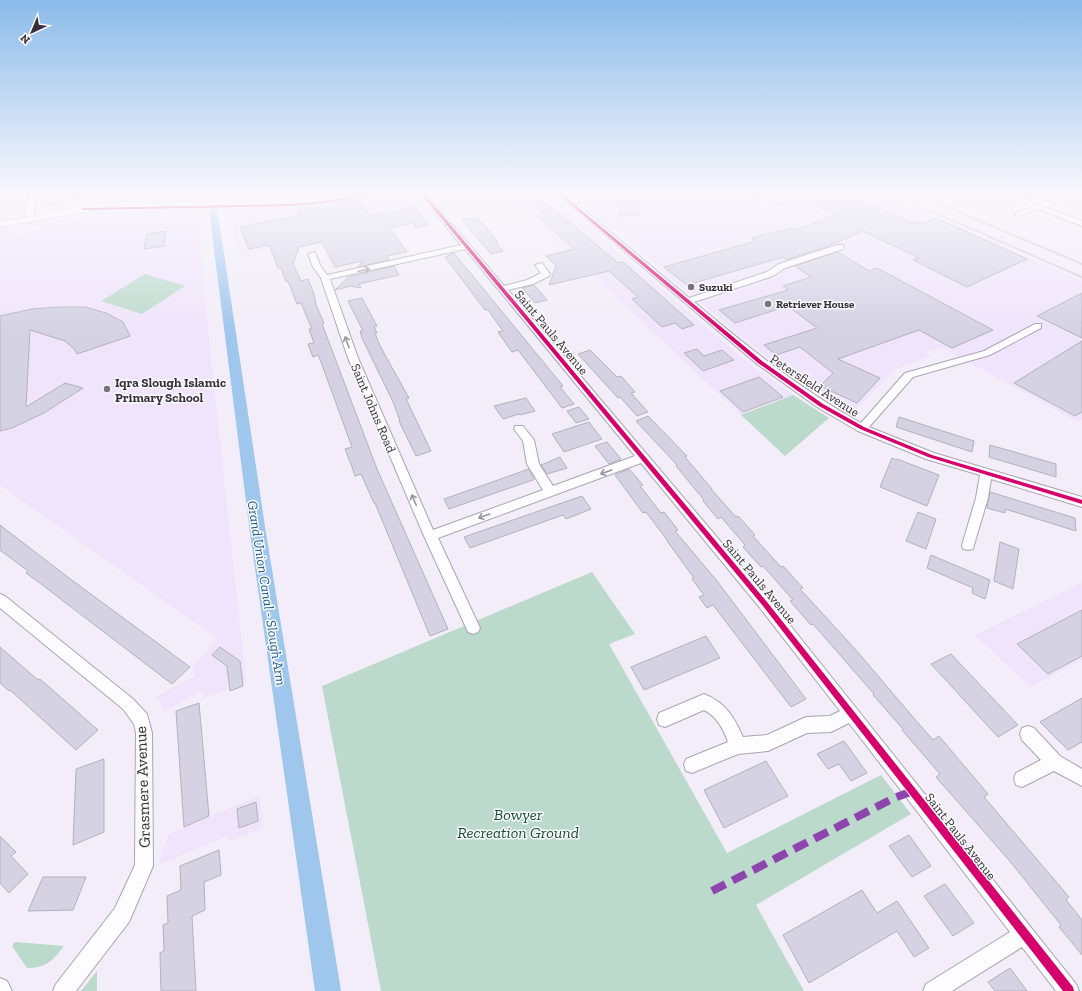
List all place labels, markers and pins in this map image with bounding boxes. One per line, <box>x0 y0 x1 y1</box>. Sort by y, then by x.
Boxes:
place label: Suzuki <box>699 281 733 294</box>
marker: Suzuki <box>686 282 696 292</box>
place label: Retriever House <box>776 298 855 311</box>
marker: Retriever House <box>763 299 773 309</box>
place label: Iqra Slough Islamic Primary School <box>115 375 226 405</box>
marker: Iqra Slough Islamic Primary School <box>102 384 112 394</box>

